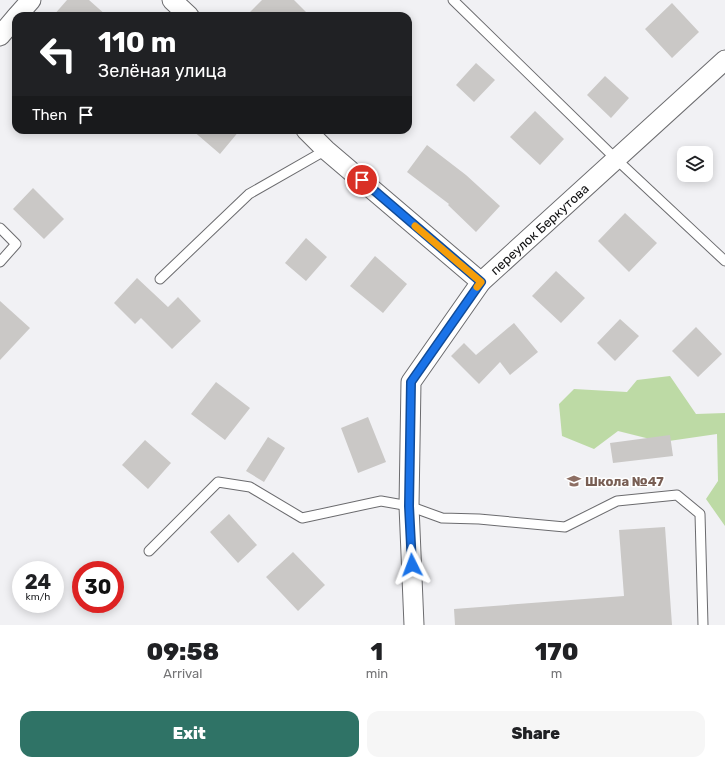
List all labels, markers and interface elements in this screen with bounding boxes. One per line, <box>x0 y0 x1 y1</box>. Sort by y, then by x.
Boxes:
text: 110 m <box>98 26 176 59</box>
icon: left <box>32 28 84 80</box>
text: Зелёная улица <box>98 60 227 82</box>
icon: arrive <box>75 104 97 126</box>
text: Then <box>32 106 67 124</box>
map controls <box>677 146 713 182</box>
button: layers <box>677 146 713 182</box>
pin <box>345 163 379 197</box>
icon: arrive <box>351 169 373 191</box>
street label: переулок Беркутова <box>487 180 592 277</box>
school or university icon: Школа №47 <box>566 473 582 489</box>
place label: Школа №47 <box>585 474 664 489</box>
position arrow <box>391 544 433 586</box>
speed limit sign: 30 <box>72 561 124 613</box>
text: 24 <box>25 570 51 594</box>
text: km/h <box>26 591 50 603</box>
text: 09:58 <box>146 638 219 666</box>
text: 1 <box>371 638 383 666</box>
text: 170 <box>535 638 579 666</box>
text: Arrival <box>163 666 202 681</box>
text: min <box>366 666 388 681</box>
text: m <box>551 666 562 681</box>
button: Exit <box>20 711 359 757</box>
button: Share <box>367 711 705 757</box>

